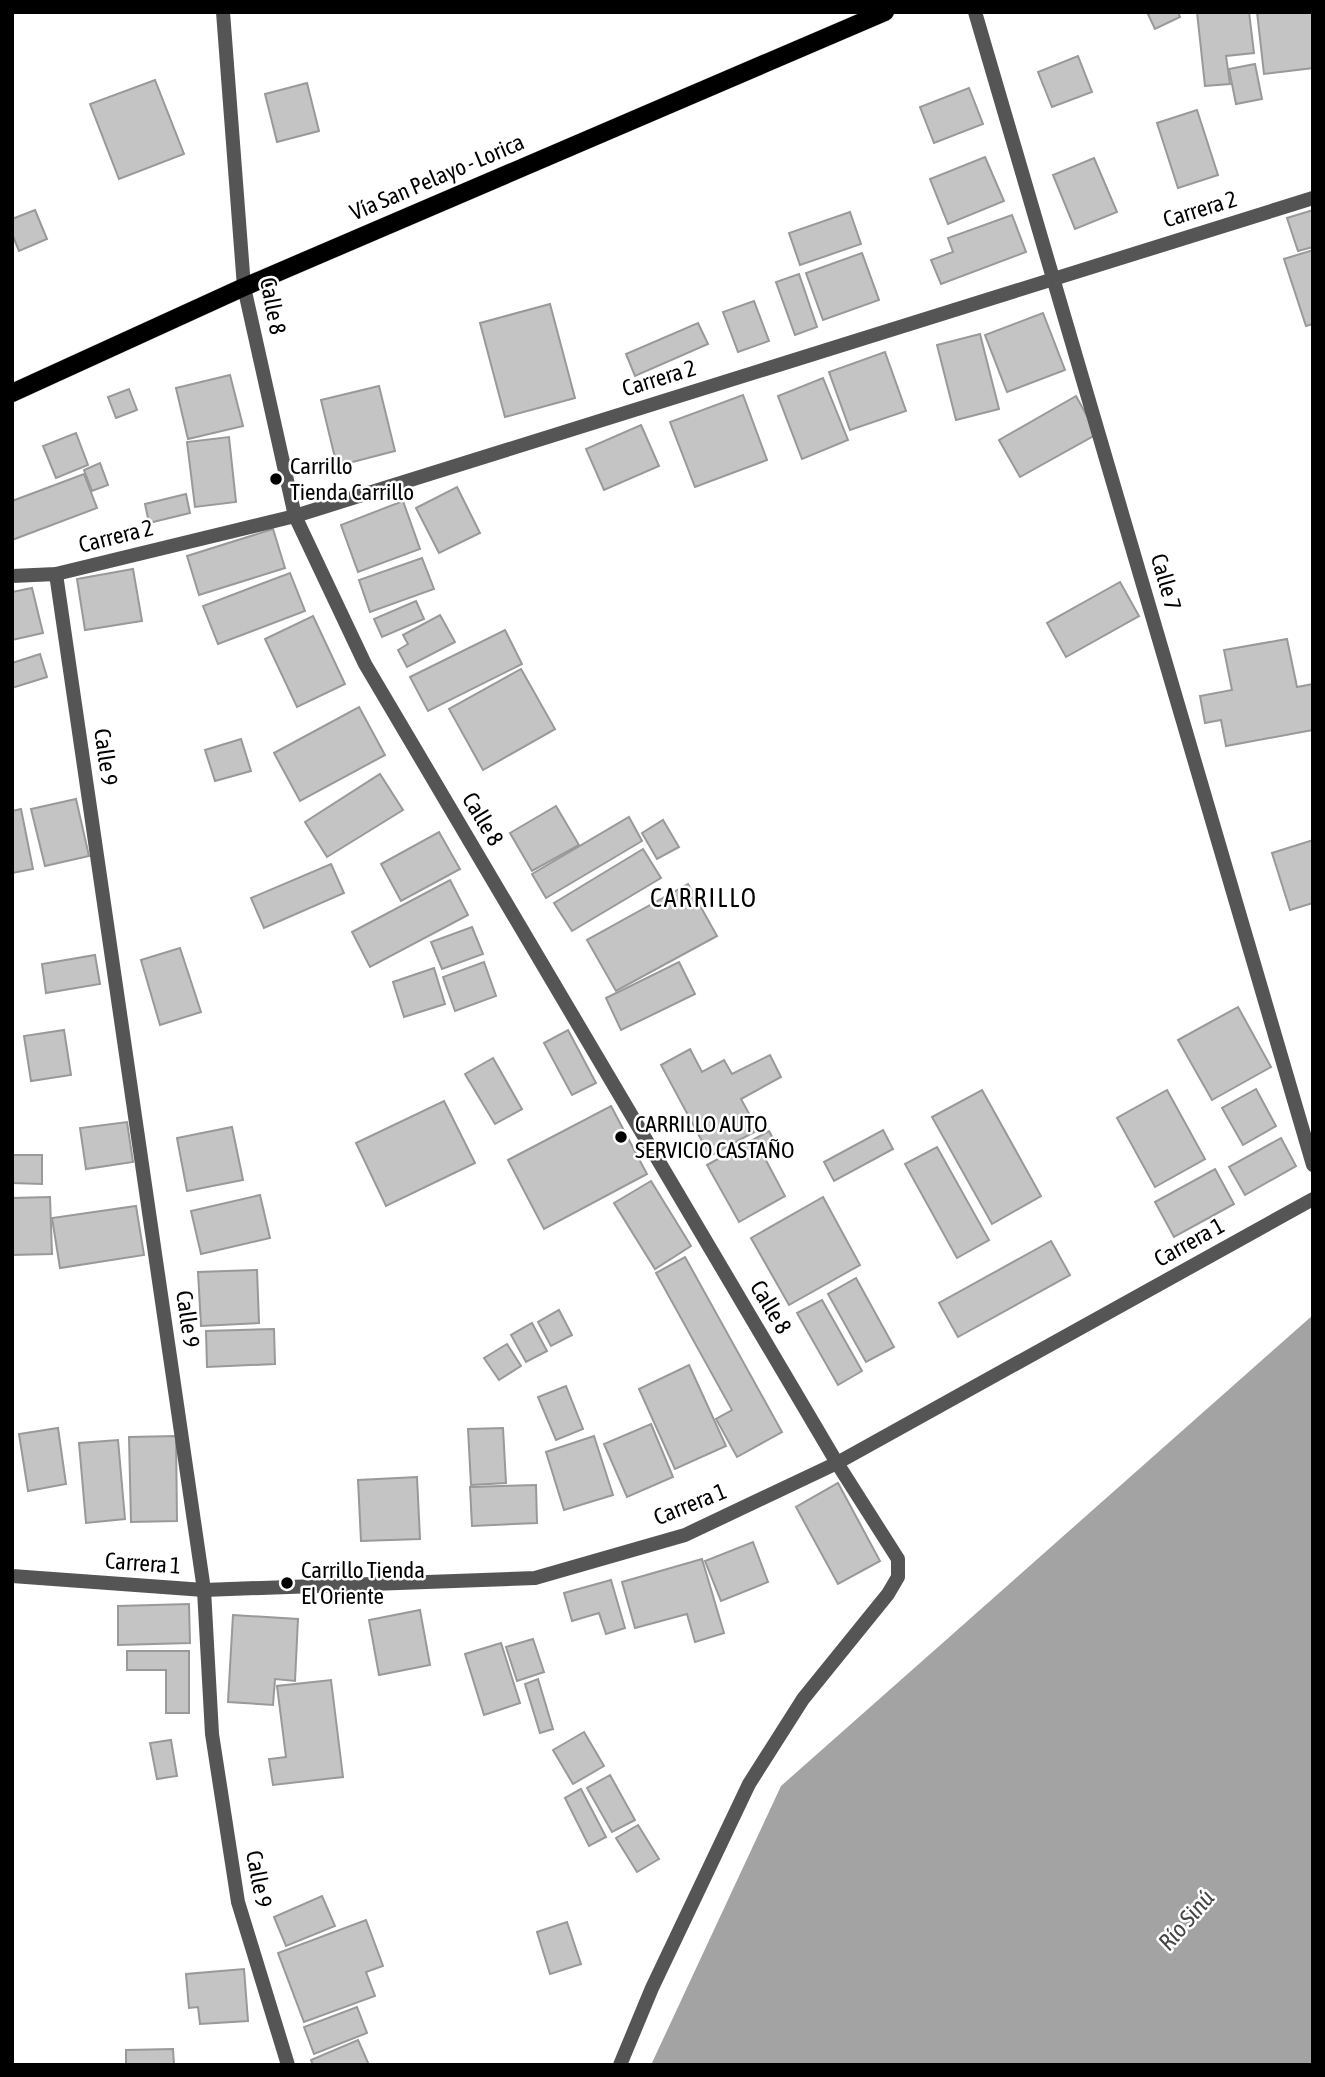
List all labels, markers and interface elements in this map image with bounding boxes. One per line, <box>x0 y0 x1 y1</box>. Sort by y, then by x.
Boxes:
street label: Vía San Pelayo - Lorica <box>346 129 528 225</box>
street label: Carrera 2 <box>1160 185 1240 233</box>
street label: Calle 8 <box>255 275 291 337</box>
street label: Carrera 2 <box>619 354 699 402</box>
place label: Carrillo Tienda Carrillo <box>290 453 414 505</box>
marker: Carrillo Tienda Carrillo <box>268 471 284 487</box>
street label: Carrera 2 <box>76 514 156 558</box>
street label: Calle 7 <box>1146 551 1186 613</box>
street label: Calle 9 <box>89 727 123 787</box>
street label: Calle 8 <box>457 788 509 850</box>
district label: CARRILLO <box>650 883 758 913</box>
place label: CARRILLO AUTO SERVICIO CASTAÑO <box>635 1111 794 1163</box>
marker: CARRILLO AUTO SERVICIO CASTAÑO <box>613 1129 629 1145</box>
street label: Carrera 1 <box>1149 1212 1229 1272</box>
street label: Calle 8 <box>745 1276 797 1338</box>
street label: Calle 9 <box>171 1289 205 1349</box>
street label: Carrera 1 <box>650 1478 730 1530</box>
street label: Carrera 1 <box>104 1547 182 1579</box>
place label: Carrillo Tienda El Oriente <box>301 1557 425 1609</box>
marker: Carrillo Tienda El Oriente <box>279 1575 295 1591</box>
street label: Calle 9 <box>241 1848 277 1910</box>
water label: Río Sinú <box>1153 1884 1220 1956</box>

